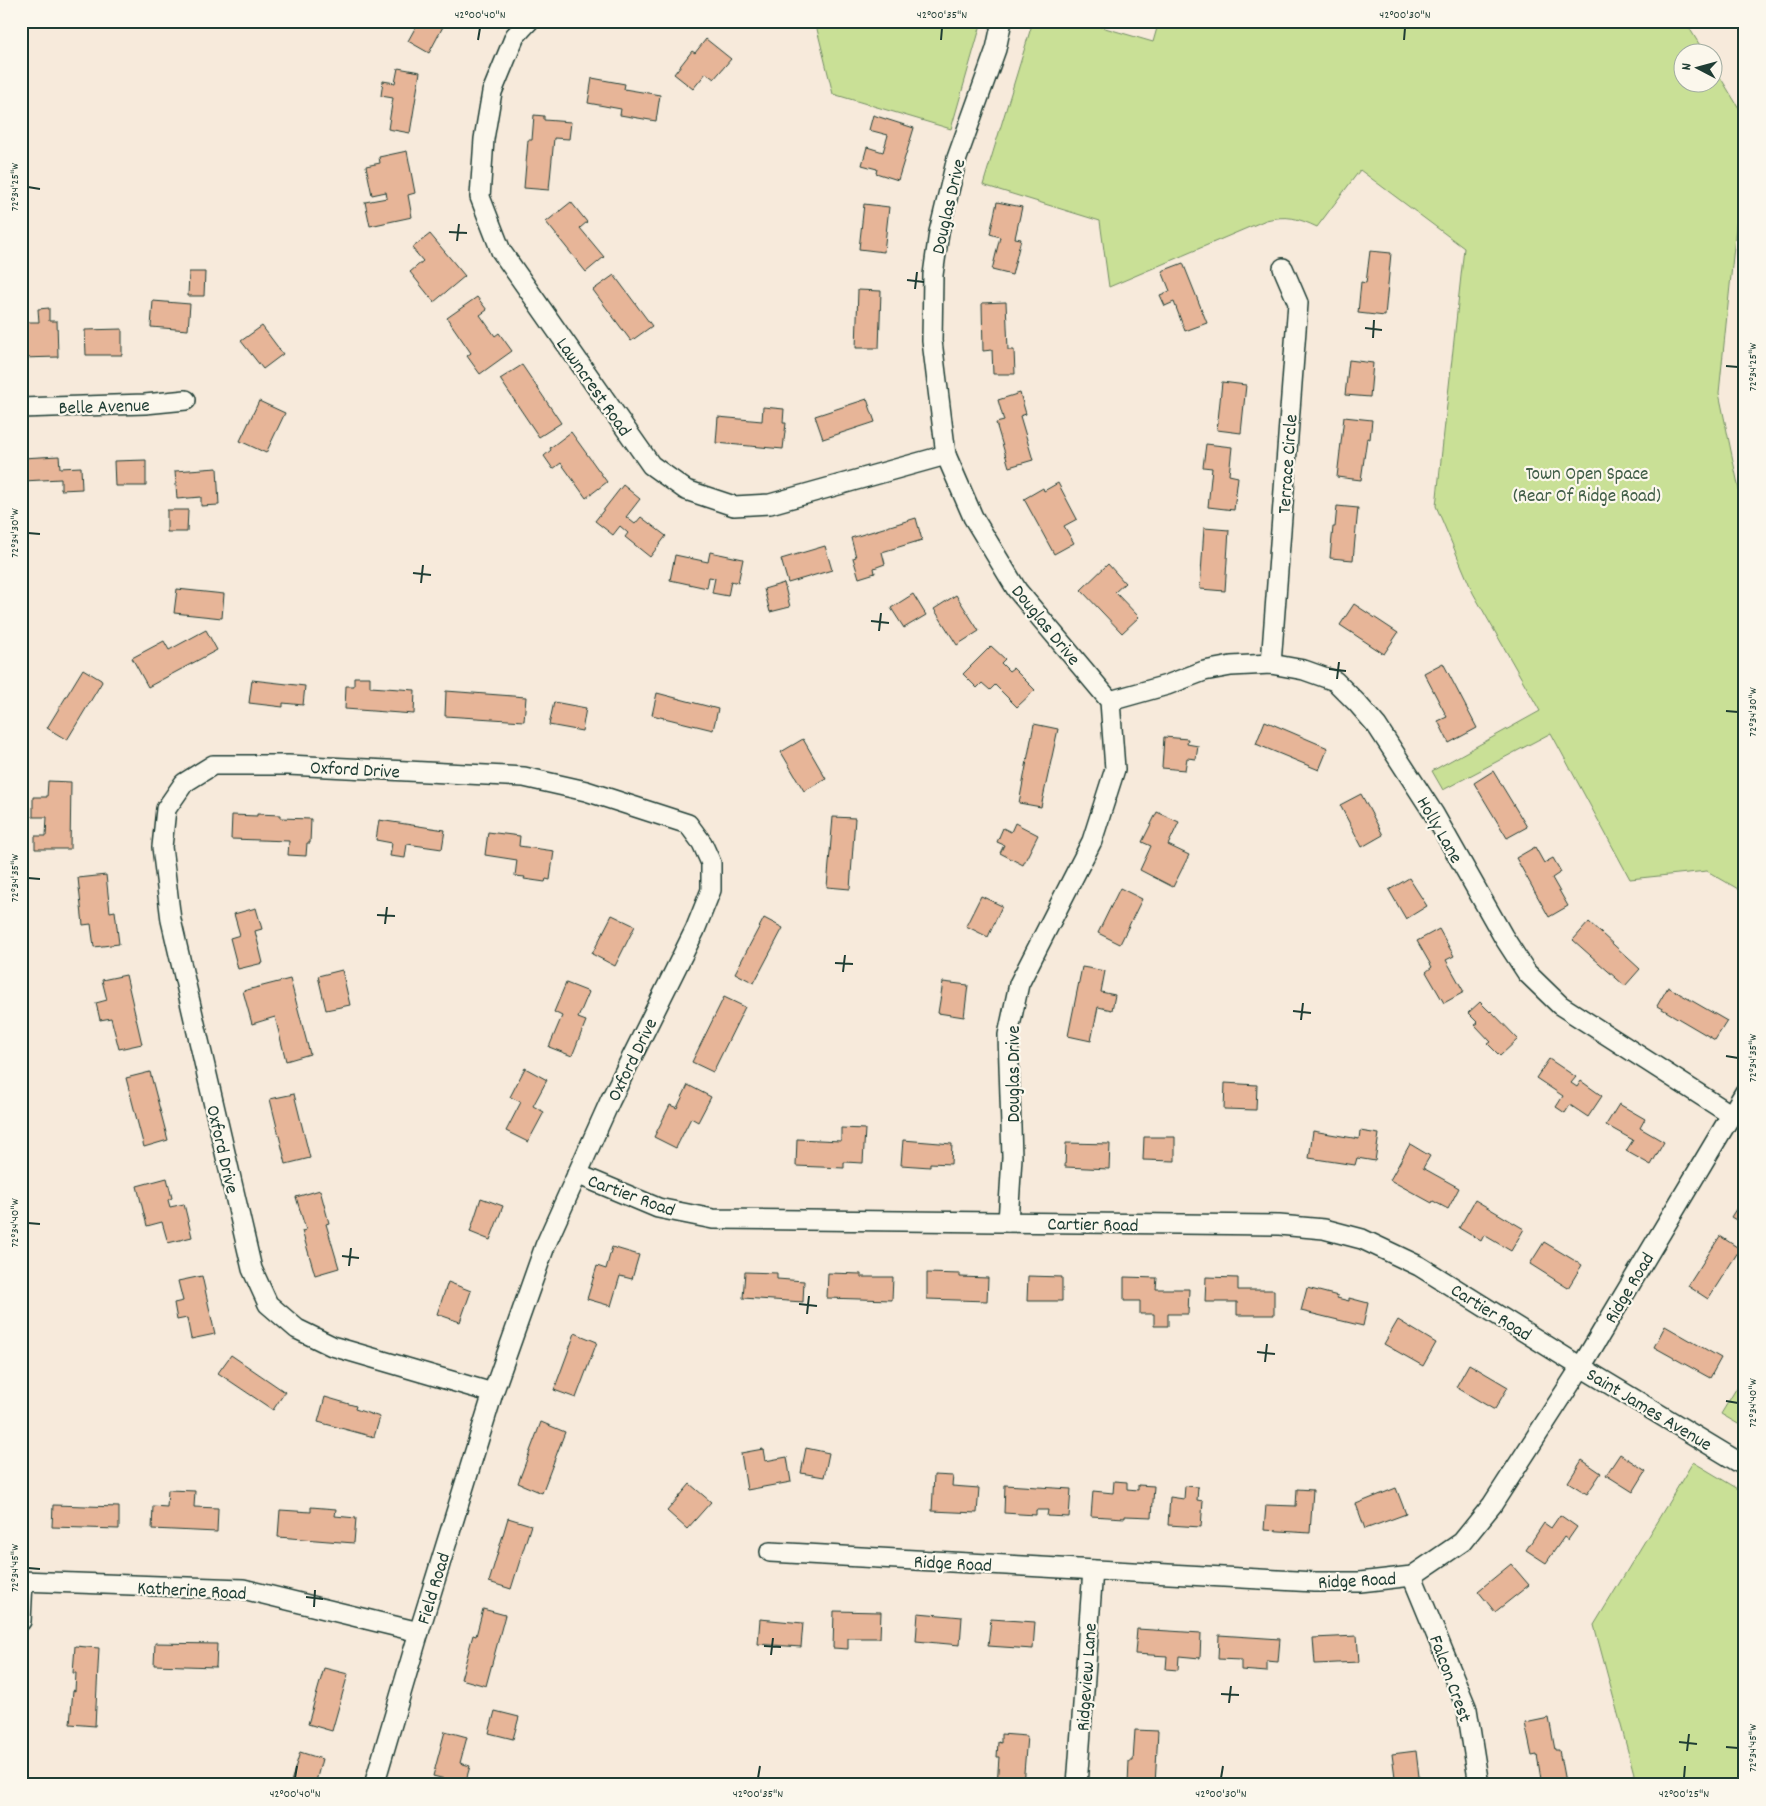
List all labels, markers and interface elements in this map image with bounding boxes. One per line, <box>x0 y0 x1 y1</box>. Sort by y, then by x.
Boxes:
text: 42°00'40"N <box>454 7 506 24</box>
text: 42°00'35"N <box>917 7 967 24</box>
text: 42°00'30"N <box>1379 7 1431 24</box>
north arrow <box>1674 42 1724 92</box>
text: N <box>1677 62 1697 71</box>
street label: Douglas Drive <box>926 156 974 257</box>
text: 72°34'25"W <box>7 163 24 211</box>
street label: Lawncrest Road <box>548 333 636 443</box>
text: 72°34'25"W <box>1745 343 1762 391</box>
street label: Belle Avenue <box>58 393 150 424</box>
street label: Terrace Circle <box>1273 414 1306 515</box>
park label: Town Open Space (Rear Of Ridge Road) <box>1513 462 1661 511</box>
text: 72°34'30"W <box>7 508 24 558</box>
street label: Douglas Drive <box>1003 580 1085 672</box>
text: 72°34'30"W <box>1745 687 1762 737</box>
street label: Oxford Drive <box>309 756 400 787</box>
street label: Holly Lane <box>1408 792 1468 869</box>
text: 72°34'35"W <box>7 854 24 902</box>
street label: Oxford Drive <box>602 1014 666 1107</box>
street label: Douglas Drive <box>1002 1025 1029 1123</box>
text: 72°34'35"W <box>1745 1034 1762 1082</box>
street label: Oxford Drive <box>197 1103 244 1197</box>
street label: Cartier Road <box>583 1169 678 1226</box>
text: 72°34'40"W <box>7 1198 24 1248</box>
street label: Cartier Road <box>1047 1212 1139 1241</box>
street label: Ridge Road <box>1599 1248 1663 1329</box>
street label: Cartier Road <box>1444 1278 1536 1350</box>
street label: Saint James Avenue <box>1580 1363 1716 1459</box>
text: 72°34'40"W <box>1745 1378 1762 1428</box>
text: 72°34'45"W <box>7 1544 24 1592</box>
street label: Field Road <box>412 1550 459 1628</box>
street label: Ridge Road <box>913 1550 993 1581</box>
street label: Ridge Road <box>1317 1567 1397 1598</box>
street label: Katherine Road <box>137 1576 247 1609</box>
street label: Ridgeview Lane <box>1071 1622 1106 1732</box>
street label: Falcon Crest <box>1420 1632 1477 1727</box>
text: 72°34'45"W <box>1745 1724 1762 1772</box>
text: 42°00'40"N <box>269 1786 321 1803</box>
text: 42°00'35"N <box>733 1786 783 1803</box>
text: 42°00'30"N <box>1195 1786 1247 1803</box>
text: 42°00'25"N <box>1659 1786 1709 1803</box>

